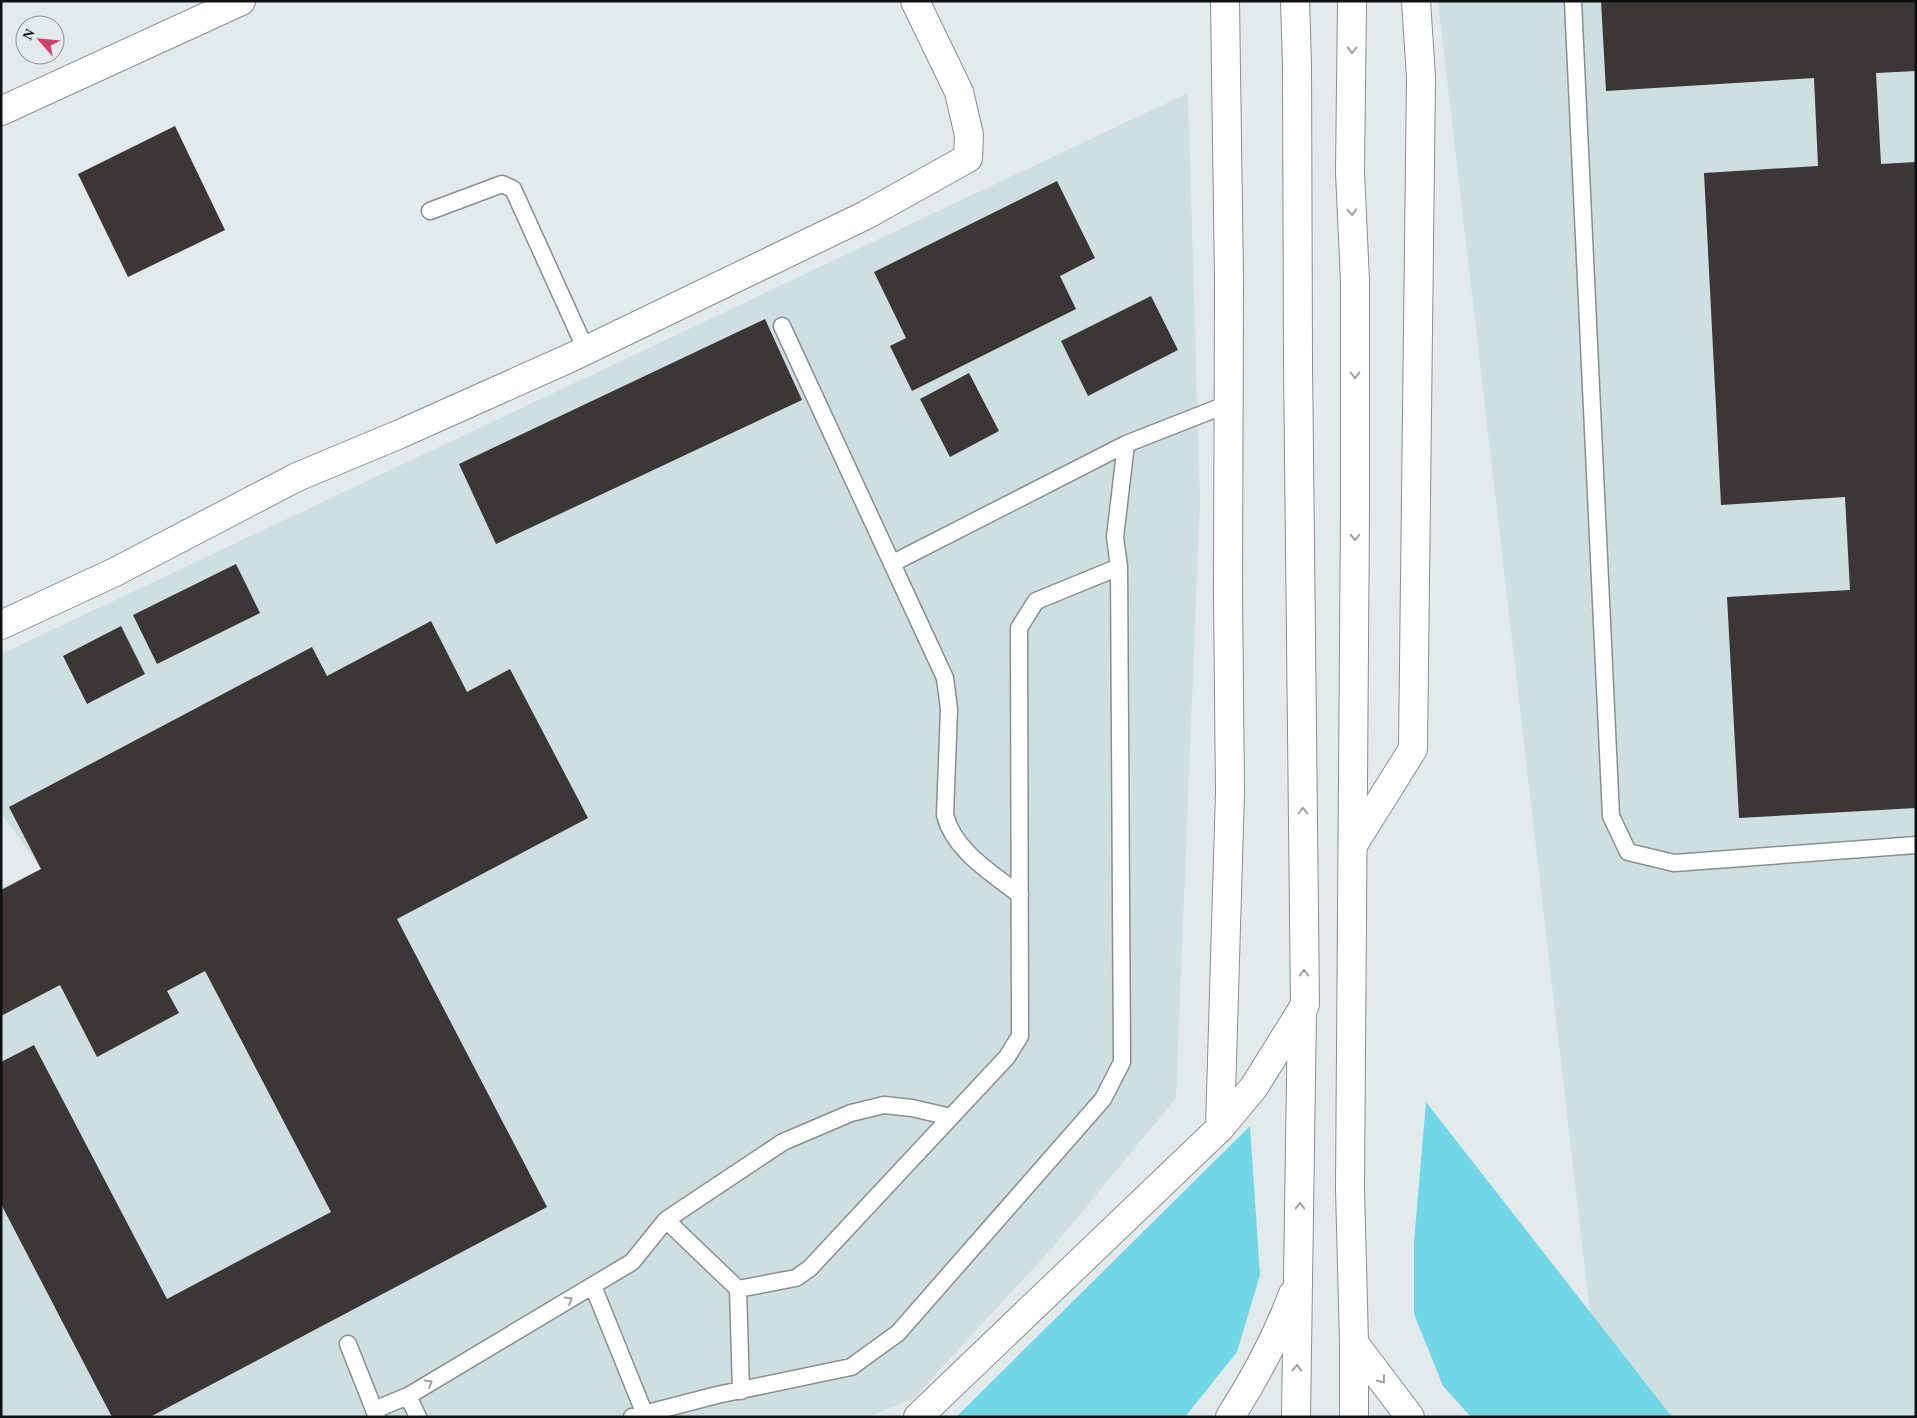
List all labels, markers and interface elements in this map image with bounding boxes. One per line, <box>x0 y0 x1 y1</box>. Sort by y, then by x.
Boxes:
north arrow <box>15 15 65 65</box>
text: N <box>20 26 38 42</box>
one-way arrow <box>1346 46 1357 54</box>
one-way arrow <box>1347 209 1358 217</box>
one-way arrow <box>1350 372 1360 379</box>
one-way arrow <box>1350 534 1360 542</box>
one-way arrow <box>1298 807 1308 814</box>
one-way arrow <box>1299 969 1309 977</box>
one-way arrow <box>1295 1201 1305 1209</box>
one-way arrow <box>564 1296 573 1306</box>
one-way arrow <box>1292 1364 1302 1372</box>
one-way arrow <box>1376 1374 1385 1384</box>
one-way arrow <box>424 1379 433 1389</box>

